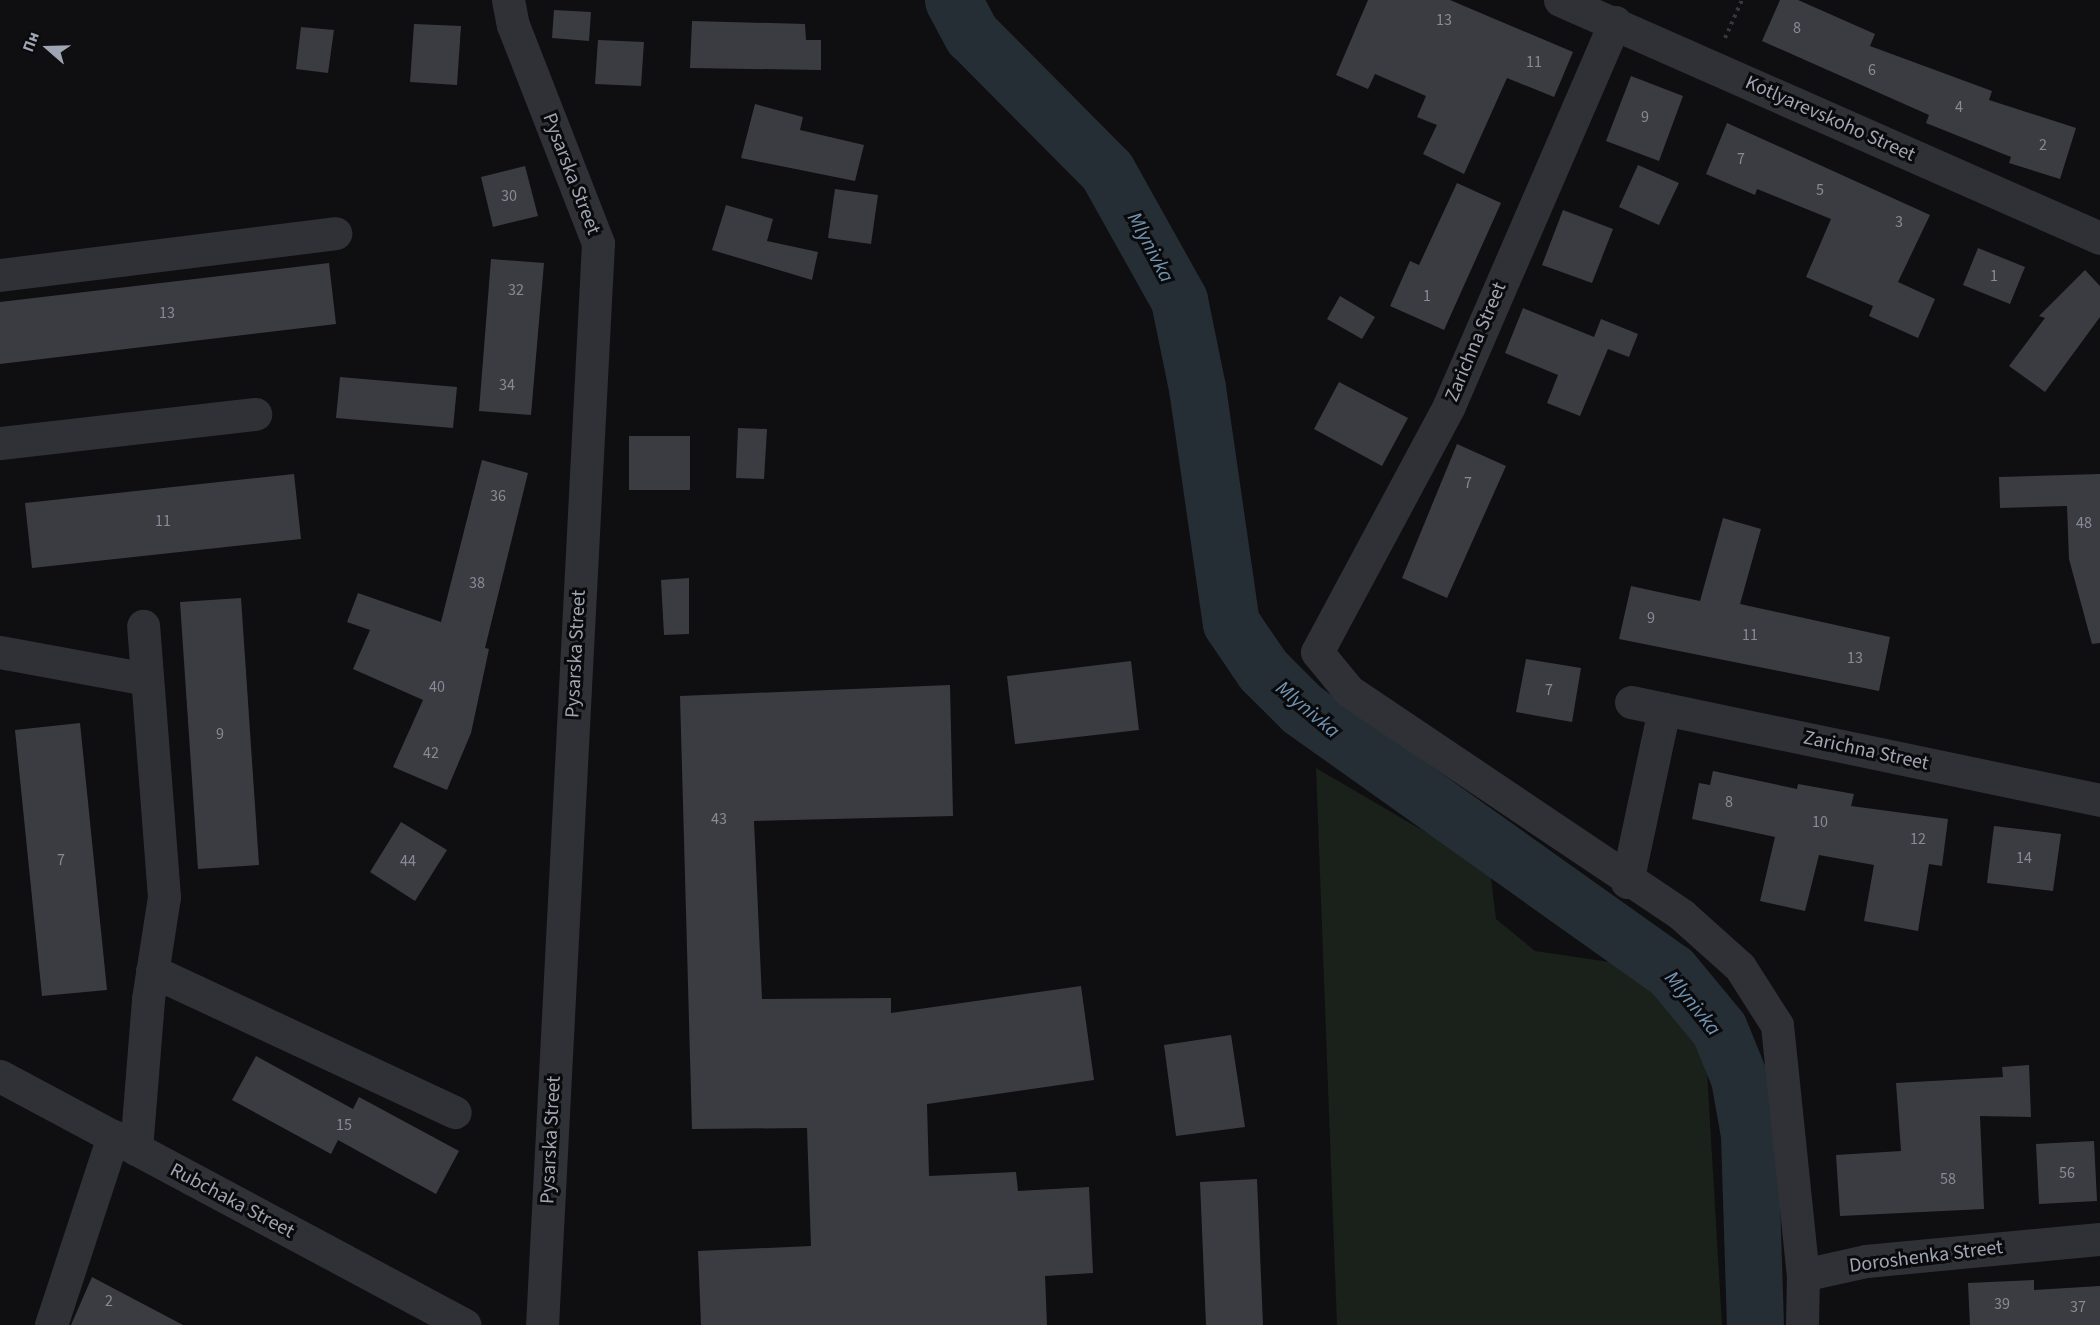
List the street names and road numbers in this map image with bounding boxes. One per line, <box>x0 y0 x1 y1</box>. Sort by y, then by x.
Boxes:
street label: Kotlyarevskoho Street <box>1741 71 1919 167</box>
street label: Pysarska Street <box>537 110 605 238</box>
street label: Zarichna Street <box>1440 279 1512 405</box>
street label: Pysarska Street <box>561 589 591 719</box>
street label: Zarichna Street <box>1801 726 1931 776</box>
street label: Pysarska Street <box>536 1075 566 1205</box>
street label: Rubchaka Street <box>166 1158 298 1244</box>
street label: Doroshenka Street <box>1848 1236 2004 1278</box>

